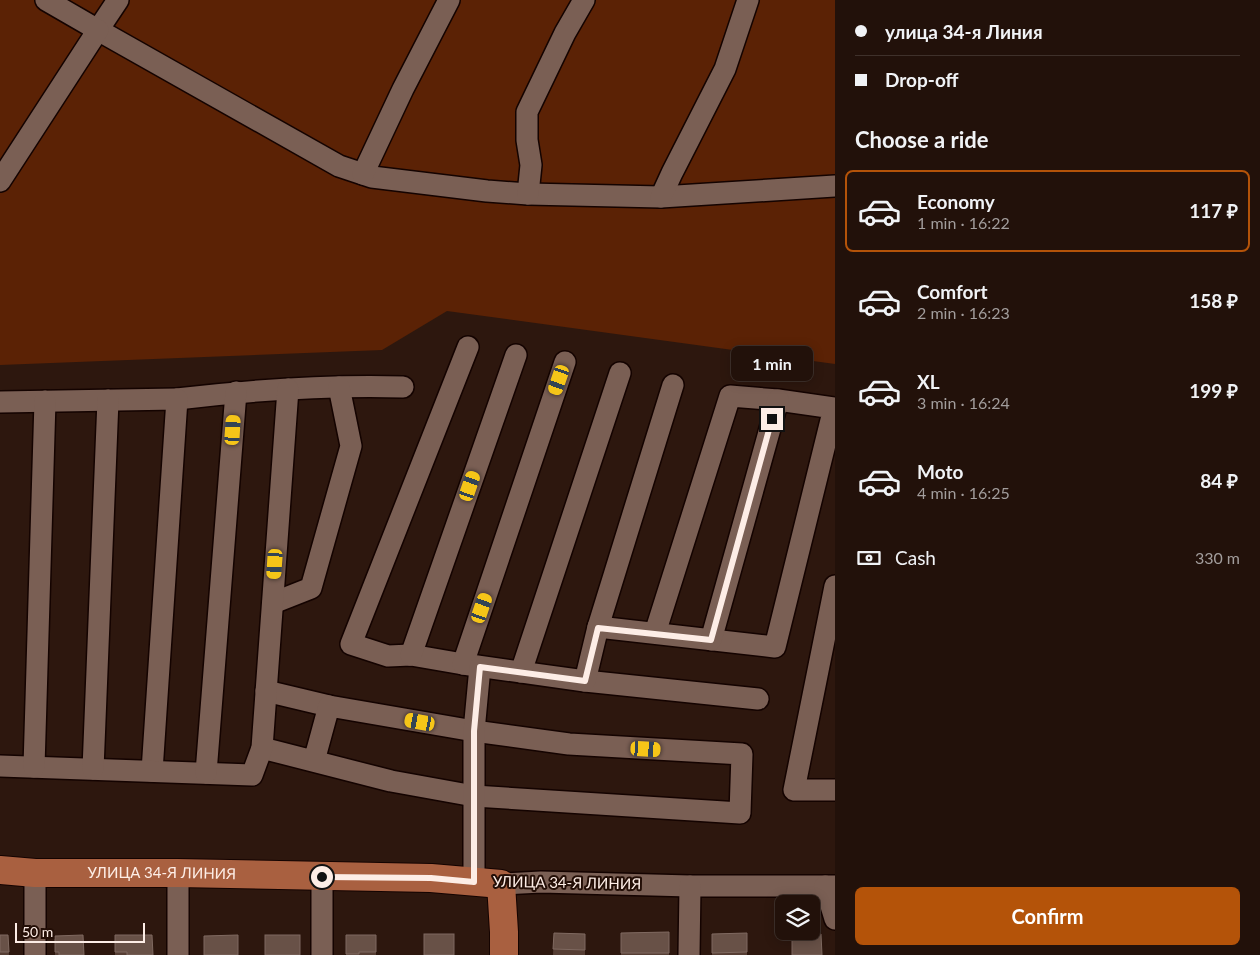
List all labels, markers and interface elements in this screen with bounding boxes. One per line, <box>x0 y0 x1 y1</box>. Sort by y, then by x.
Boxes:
text: улица 34-я Линия <box>885 20 1043 43</box>
text: Drop-off <box>885 68 959 91</box>
text: Choose a ride <box>855 126 989 153</box>
icon: car <box>857 189 902 234</box>
text: Economy <box>917 190 995 213</box>
text: 117 ₽ <box>1189 199 1238 222</box>
text: 1 min · 16:22 <box>917 213 1010 232</box>
icon: car <box>857 279 902 324</box>
text: Comfort <box>917 280 988 303</box>
text: 158 ₽ <box>1189 289 1238 312</box>
text: 2 min · 16:23 <box>917 303 1010 322</box>
callout: 1 min <box>731 346 813 382</box>
text: 1 min <box>752 354 792 373</box>
car <box>547 363 570 397</box>
icon: car <box>857 369 902 414</box>
text: XL <box>917 370 940 393</box>
text: 199 ₽ <box>1189 379 1238 402</box>
text: 3 min · 16:24 <box>917 393 1010 412</box>
route end <box>761 408 783 430</box>
car <box>224 415 241 445</box>
icon: car <box>857 459 902 504</box>
text: Moto <box>917 460 963 483</box>
car <box>458 469 481 503</box>
text: 84 ₽ <box>1200 469 1238 492</box>
text: 4 min · 16:25 <box>917 483 1010 502</box>
icon: cash <box>855 544 883 572</box>
text: Cash <box>895 546 936 569</box>
text: 330 m <box>1195 548 1240 567</box>
car <box>266 549 283 579</box>
car <box>470 591 493 625</box>
car <box>403 712 436 732</box>
car <box>630 741 661 757</box>
street label: УЛИЦА 34-Я ЛИНИЯ <box>88 863 236 882</box>
route start <box>311 866 333 888</box>
street label: УЛИЦА 34-Я ЛИНИЯ <box>493 872 641 892</box>
button: Confirm <box>855 887 1240 945</box>
map controls <box>775 895 820 940</box>
button: layers <box>775 895 820 940</box>
scale bar <box>15 920 145 943</box>
text: 50 m <box>22 923 53 940</box>

